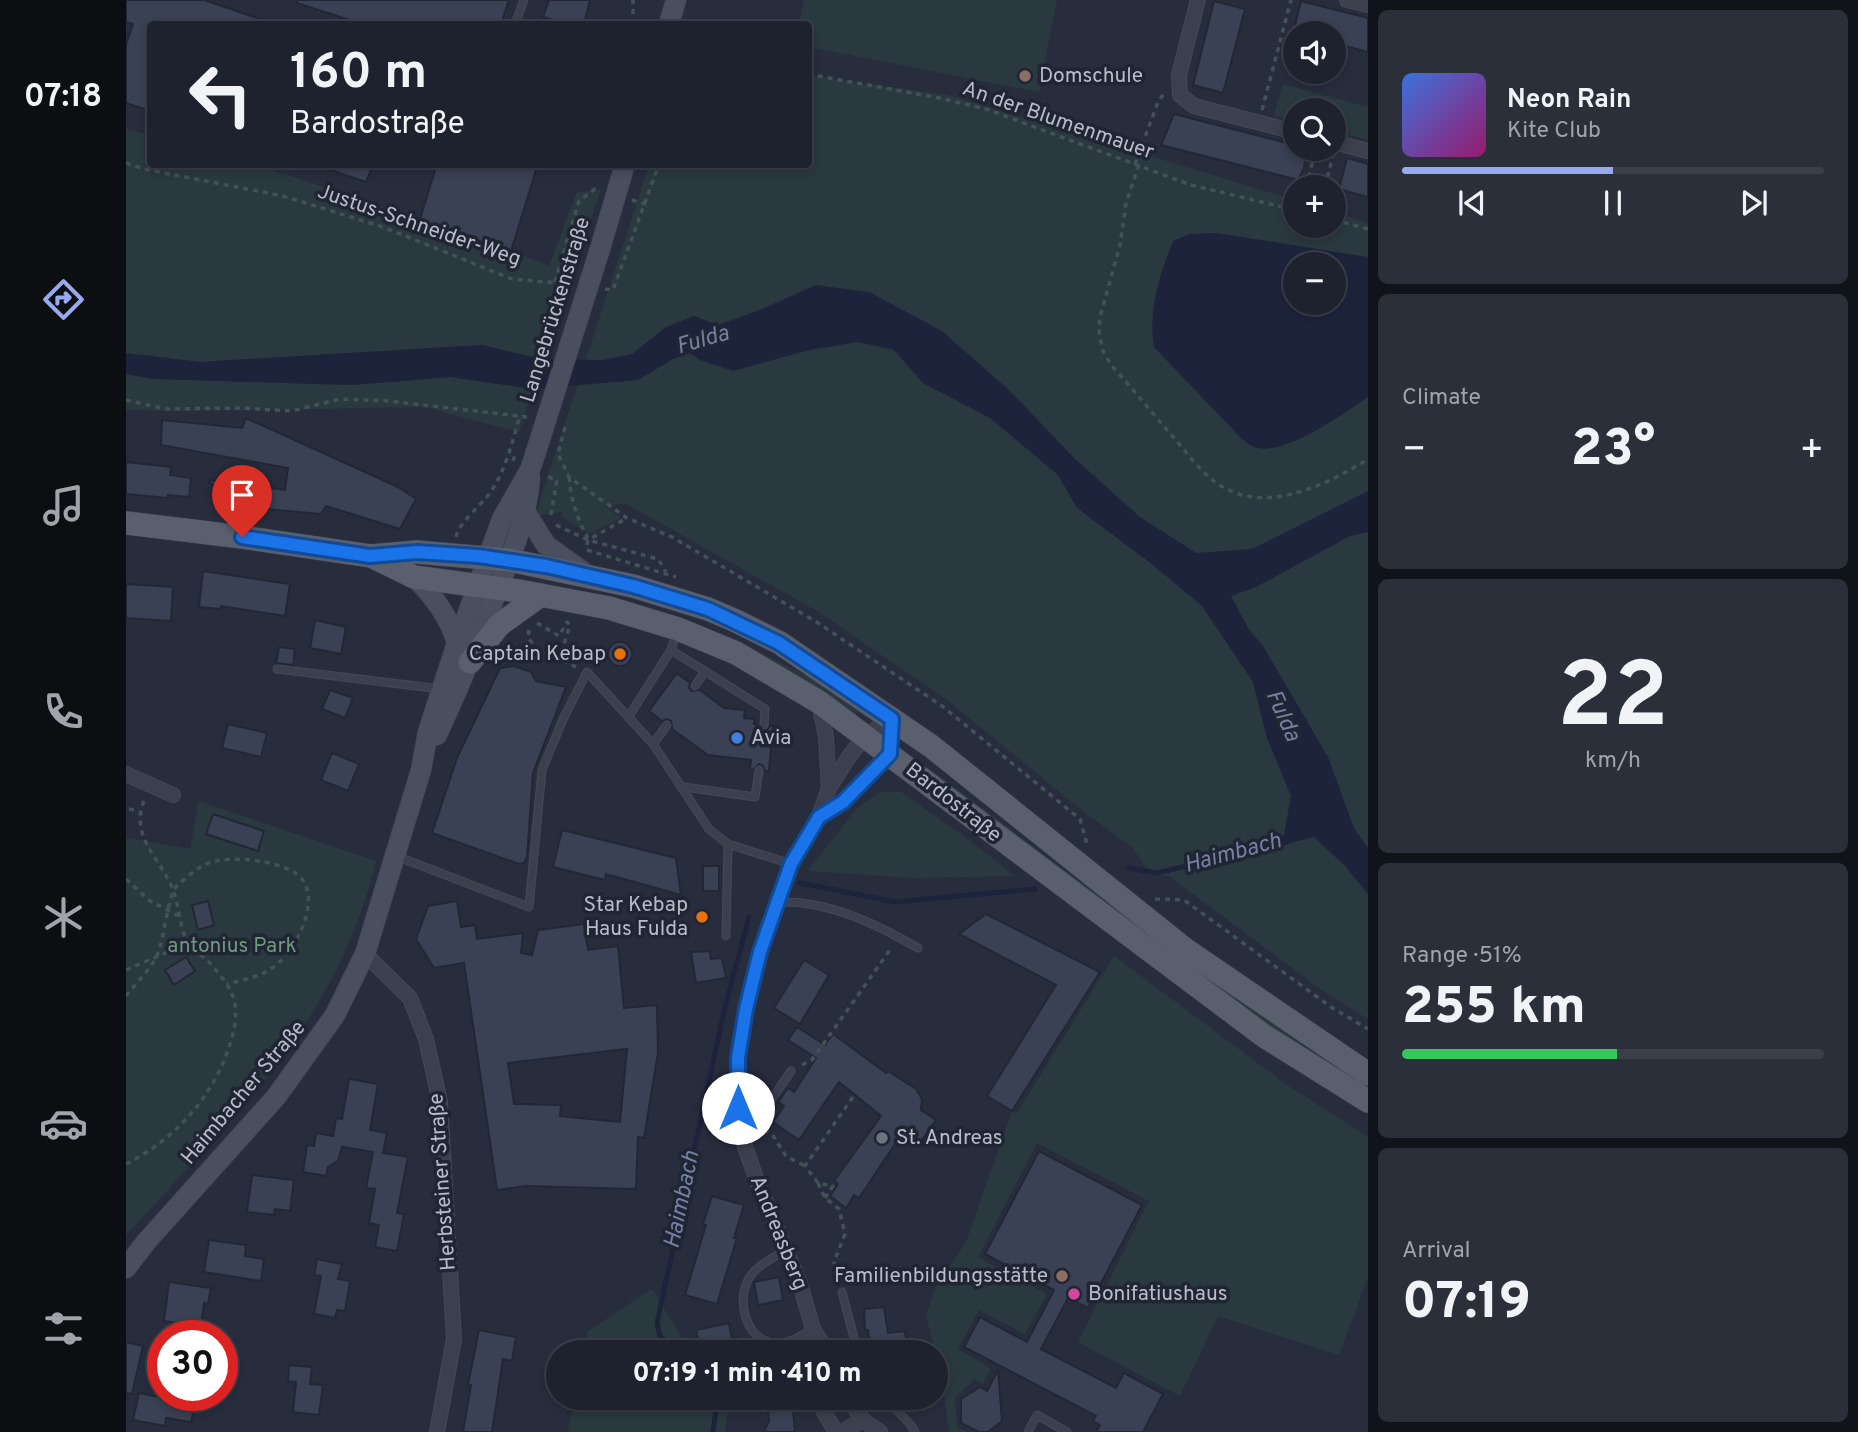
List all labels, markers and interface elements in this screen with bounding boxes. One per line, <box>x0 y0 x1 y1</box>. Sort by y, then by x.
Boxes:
map controls <box>1283 21 1346 315</box>
button: sound <box>1283 21 1346 84</box>
text: 160 m <box>290 44 427 106</box>
icon: left <box>175 49 266 140</box>
place label: Domschule <box>1039 63 1143 90</box>
marker: Domschule <box>1017 68 1033 84</box>
street label: An der Blumenmauer <box>959 76 1157 166</box>
text: 07:18 <box>24 78 102 118</box>
text: Neon Rain <box>1507 84 1632 117</box>
button: search <box>1283 98 1346 161</box>
text: Bardostraße <box>290 105 465 145</box>
text: Kite Club <box>1507 117 1601 146</box>
button: + <box>1283 175 1346 238</box>
street label: Justus-Schneider-Weg <box>314 178 524 274</box>
icon: previous <box>1453 184 1491 222</box>
icon: pause <box>1594 184 1632 222</box>
icon: next <box>1735 184 1773 222</box>
street label: Langebrückenstraße <box>515 214 597 406</box>
button: − <box>1283 252 1346 315</box>
icon: directions <box>39 275 88 324</box>
water label: Fulda <box>673 320 733 362</box>
text: Climate <box>1402 384 1481 413</box>
text: 23° <box>1571 418 1655 484</box>
text: − <box>1402 427 1427 476</box>
text: + <box>1799 427 1824 476</box>
pin <box>212 465 272 537</box>
icon: arrive <box>223 476 261 514</box>
icon: music <box>39 481 88 530</box>
place label: Captain Kebap <box>469 641 606 668</box>
text: 22 <box>1557 644 1669 759</box>
marker: Captain Kebap <box>612 646 628 662</box>
water label: Fulda <box>1258 686 1306 746</box>
icon: phone <box>39 687 88 736</box>
place label: Avia <box>751 725 791 752</box>
marker: Avia <box>729 730 745 746</box>
text: km/h <box>1585 747 1641 776</box>
street label: Bardostraße <box>900 757 1006 849</box>
water label: Haimbach <box>1181 827 1285 881</box>
place label: Star Kebap Haus Fulda <box>584 892 688 943</box>
icon: climate <box>39 893 88 942</box>
marker: Star Kebap Haus Fulda <box>694 909 710 925</box>
park label: antonius Park <box>167 933 297 960</box>
text: Range · 51% <box>1402 942 1522 971</box>
text: 255 km <box>1402 976 1586 1042</box>
street label: Haimbacher Straße <box>176 1015 312 1171</box>
position arrow <box>701 1071 775 1145</box>
street label: Herbsteiner Straße <box>423 1092 463 1272</box>
icon: car <box>39 1099 88 1148</box>
place label: St. Andreas <box>896 1125 1003 1152</box>
marker: St. Andreas <box>874 1130 890 1146</box>
water label: Haimbach <box>659 1148 708 1252</box>
street label: Andreasberg <box>743 1172 813 1294</box>
text: Arrival <box>1402 1237 1471 1266</box>
place label: Familienbildungsstätte <box>834 1263 1048 1290</box>
marker: Familienbildungsstätte <box>1054 1268 1070 1284</box>
text: 07:19 <box>1402 1271 1531 1337</box>
place label: Bonifatiushaus <box>1088 1281 1228 1308</box>
marker: Bonifatiushaus <box>1066 1286 1082 1302</box>
icon: filters <box>39 1304 88 1353</box>
speed limit sign: 30 <box>147 1320 238 1411</box>
text: 07:19 · 1 min · 410 m <box>632 1358 862 1391</box>

